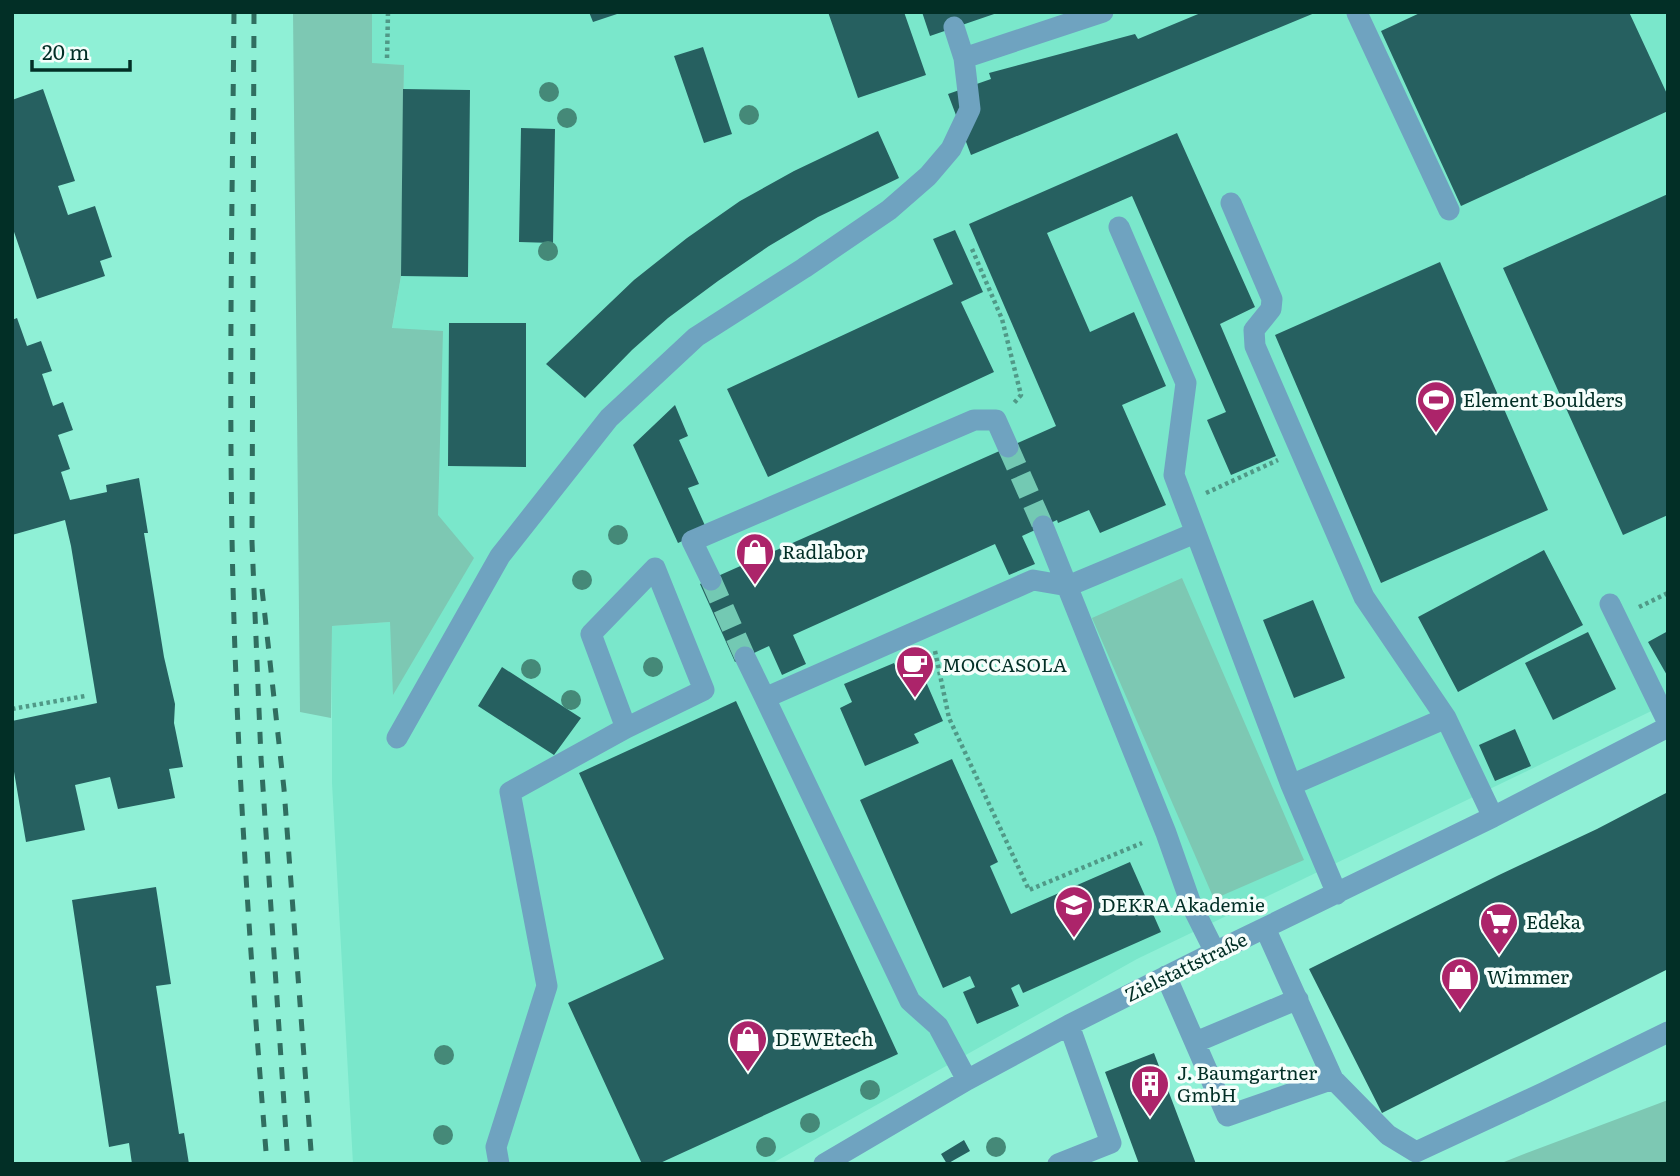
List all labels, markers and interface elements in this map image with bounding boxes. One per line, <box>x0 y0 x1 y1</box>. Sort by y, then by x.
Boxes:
scale bar <box>32 28 130 72</box>
text: 20 m <box>42 35 89 66</box>
sports icon: Element Boulders <box>1415 379 1457 434</box>
place label: Element Boulders <box>1463 385 1623 413</box>
shop icon: Radlabor <box>734 531 776 586</box>
place label: Radlabor <box>782 537 865 565</box>
cafe icon: MOCCASOLA <box>894 644 936 699</box>
place label: MOCCASOLA <box>942 650 1067 678</box>
school or university icon: DEKRA Akademie <box>1053 884 1095 939</box>
place label: DEKRA Akademie <box>1101 890 1265 918</box>
supermarket icon: Edeka <box>1478 901 1520 956</box>
place label: Edeka <box>1526 907 1582 935</box>
street label: Zielstattstraße <box>1120 924 1252 1008</box>
shop icon: Wimmer <box>1439 956 1481 1011</box>
place label: Wimmer <box>1487 962 1569 990</box>
shop icon: DEWEtech <box>727 1018 769 1073</box>
place label: DEWEtech <box>775 1024 874 1052</box>
place label: J. Baumgartner GmbH <box>1177 1058 1317 1108</box>
building icon: J. Baumgartner GmbH <box>1129 1063 1171 1118</box>

